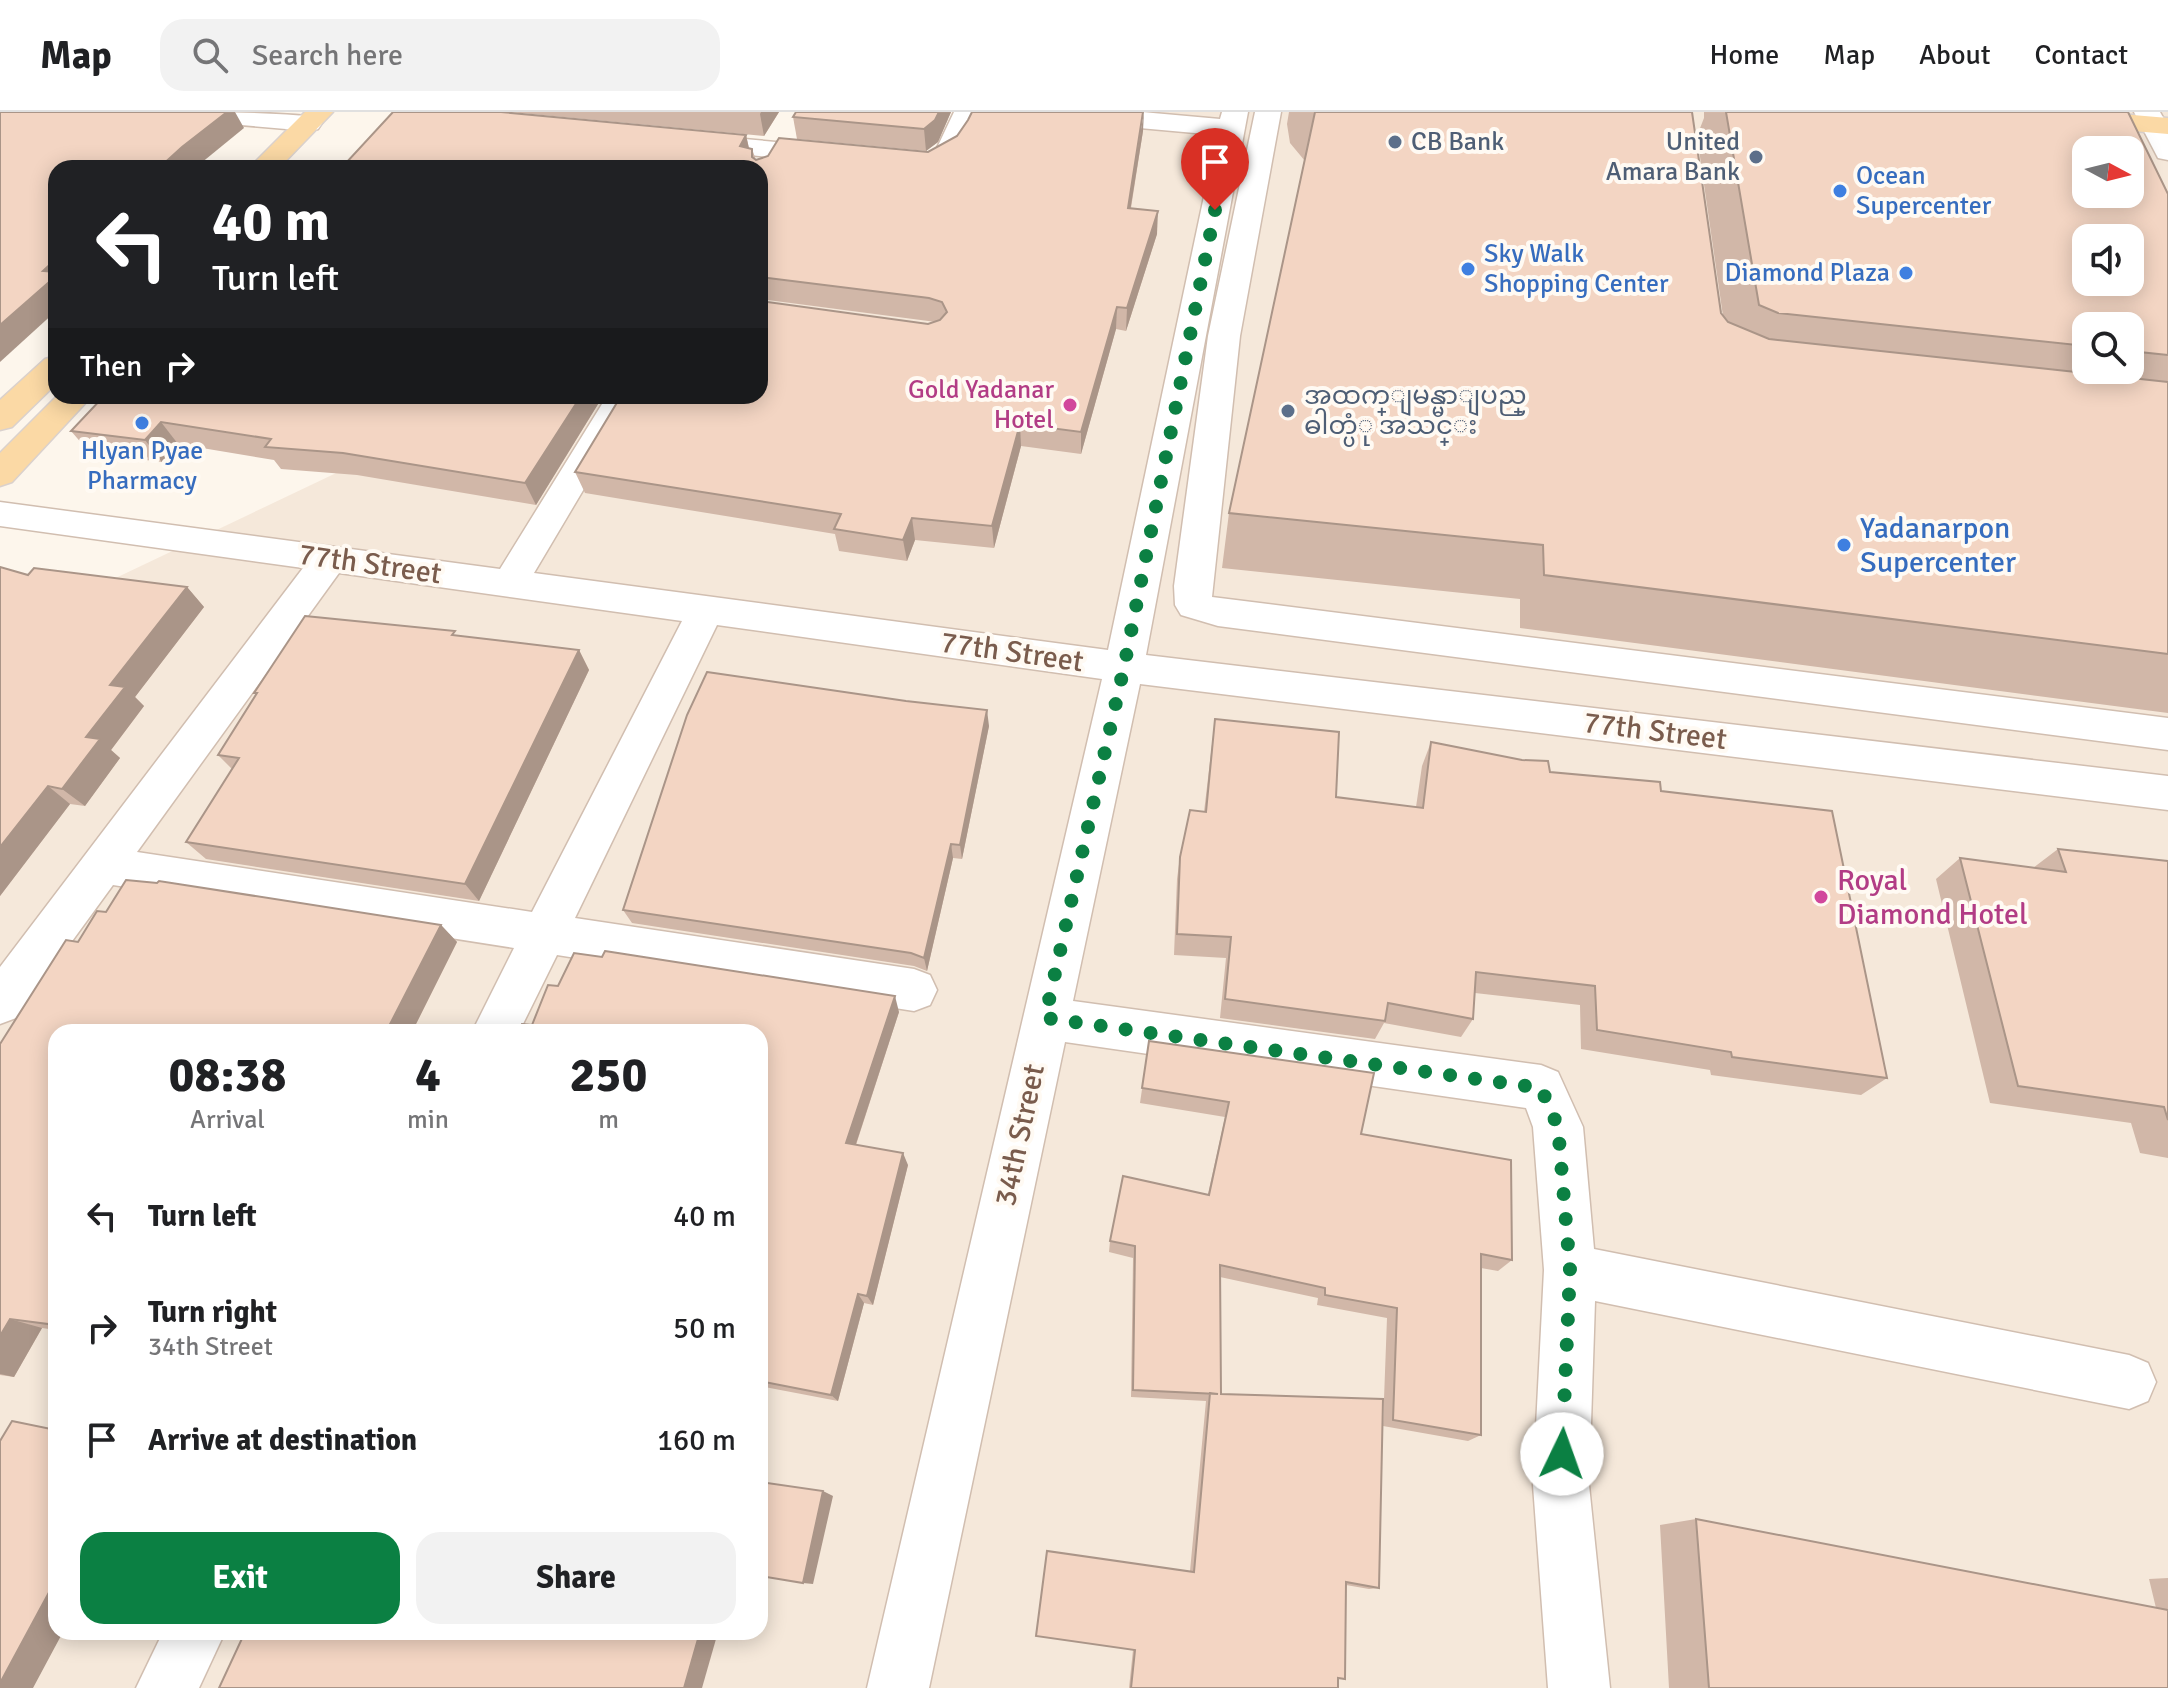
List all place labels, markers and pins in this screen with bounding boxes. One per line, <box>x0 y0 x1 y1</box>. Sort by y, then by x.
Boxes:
place label: CB Bank <box>1411 126 1504 158</box>
place label: United Amara Bank <box>1606 126 1740 188</box>
pin <box>1181 128 1249 210</box>
marker: CB Bank <box>1386 133 1404 151</box>
marker: United Amara Bank <box>1747 148 1765 166</box>
place label: Ocean Supercenter <box>1856 160 1992 222</box>
marker: Ocean Supercenter <box>1831 182 1849 200</box>
place label: Sky Walk Shopping Center <box>1484 238 1669 300</box>
place label: Diamond Plaza <box>1725 257 1890 289</box>
marker: Sky Walk Shopping Center <box>1459 260 1477 278</box>
marker: Diamond Plaza <box>1897 264 1915 282</box>
place label: Gold Yadanar Hotel <box>908 374 1054 436</box>
place label: အထက္ျမန္မာျပည္ ဓါတ္ပံု အသင္း <box>1304 380 1527 447</box>
marker: Gold Yadanar Hotel <box>1061 396 1079 414</box>
marker: အထက္ျမန္မာျပည္ ဓါတ္ပံု အသင္း <box>1279 402 1297 420</box>
marker: Hlyan Pyae Pharmacy <box>133 414 151 432</box>
place label: Hlyan Pyae Pharmacy <box>81 435 203 497</box>
place label: Yadanarpon Supercenter <box>1860 510 2016 581</box>
marker: Yadanarpon Supercenter <box>1835 536 1853 554</box>
place label: Royal Diamond Hotel <box>1837 862 2028 933</box>
marker: Royal Diamond Hotel <box>1812 888 1830 906</box>

